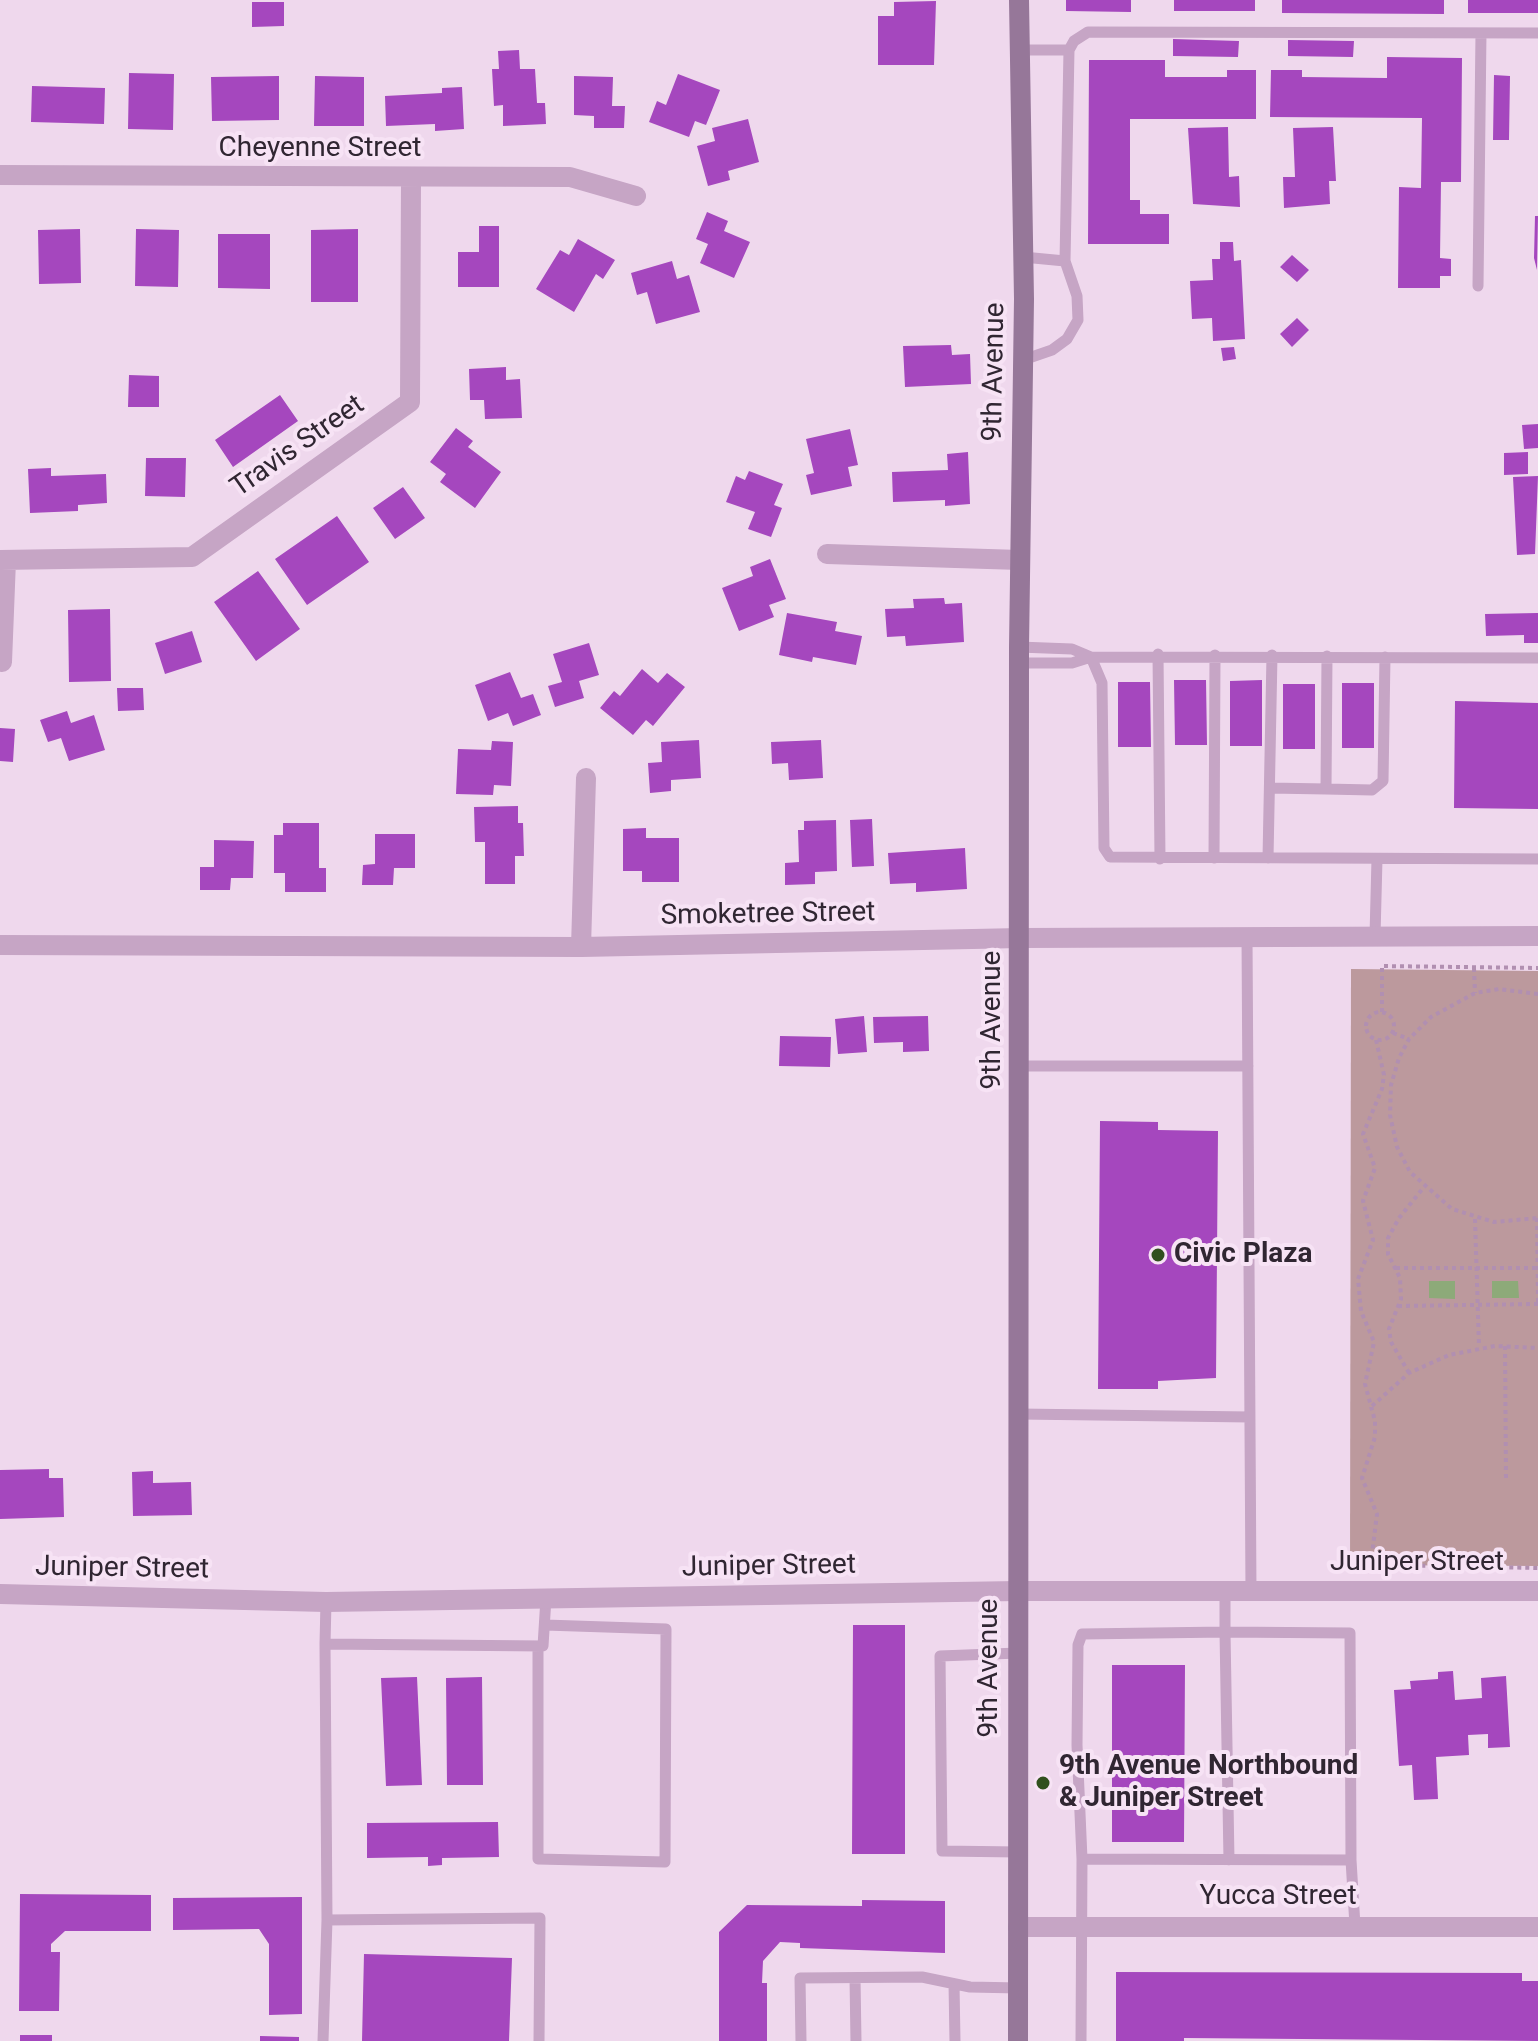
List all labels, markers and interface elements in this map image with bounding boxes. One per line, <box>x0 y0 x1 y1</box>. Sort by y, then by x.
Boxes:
street label: Cheyenne Street <box>219 132 421 166</box>
street label: 9th Avenue <box>977 302 1013 442</box>
street label: Travis Street <box>225 389 371 505</box>
street label: Smoketree Street <box>660 896 876 934</box>
street label: 9th Avenue <box>976 951 1010 1089</box>
place label: Civic Plaza <box>1174 1238 1313 1272</box>
marker: Civic Plaza <box>1149 1246 1167 1264</box>
street label: Juniper Street <box>1330 1546 1504 1580</box>
street label: Juniper Street <box>682 1549 856 1585</box>
street label: Juniper Street <box>35 1551 209 1587</box>
street label: 9th Avenue <box>973 1599 1007 1737</box>
place label: 9th Avenue Northbound & Juniper Street <box>1059 1750 1358 1816</box>
marker: 9th Avenue Northbound & Juniper Street <box>1034 1774 1052 1792</box>
street label: Yucca Street <box>1199 1880 1357 1914</box>

